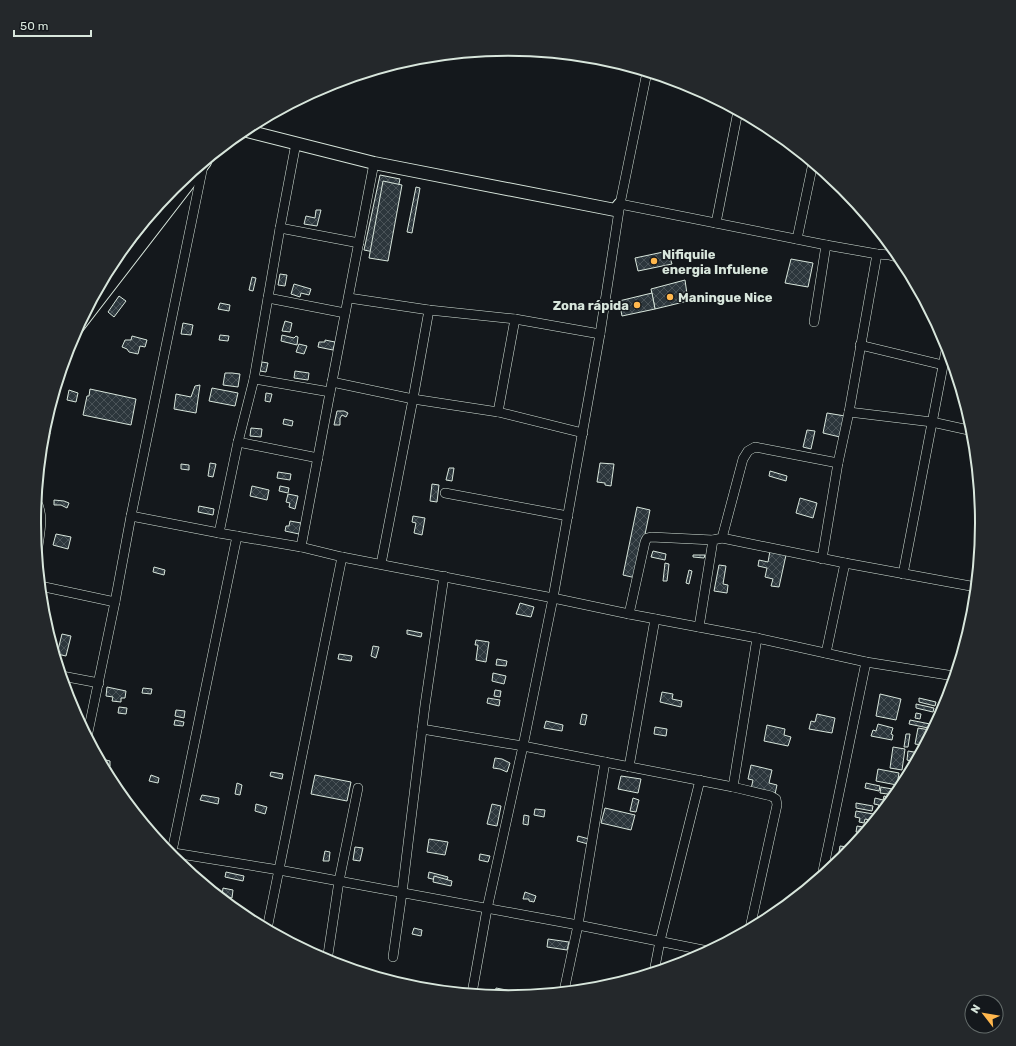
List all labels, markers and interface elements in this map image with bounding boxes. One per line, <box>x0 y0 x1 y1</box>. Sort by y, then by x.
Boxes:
scale bar <box>14 12 91 38</box>
text: 50 m <box>20 19 48 33</box>
place label: Nifiquile energia Infulene <box>662 247 768 277</box>
marker: Nifiquile energia Infulene <box>649 256 659 266</box>
place label: Maningue Nice <box>678 290 773 305</box>
marker: Maningue Nice <box>665 292 675 302</box>
place label: Zona rápida <box>553 298 629 313</box>
marker: Zona rápida <box>632 300 642 310</box>
north arrow <box>964 994 1004 1034</box>
text: N <box>968 1002 984 1016</box>

